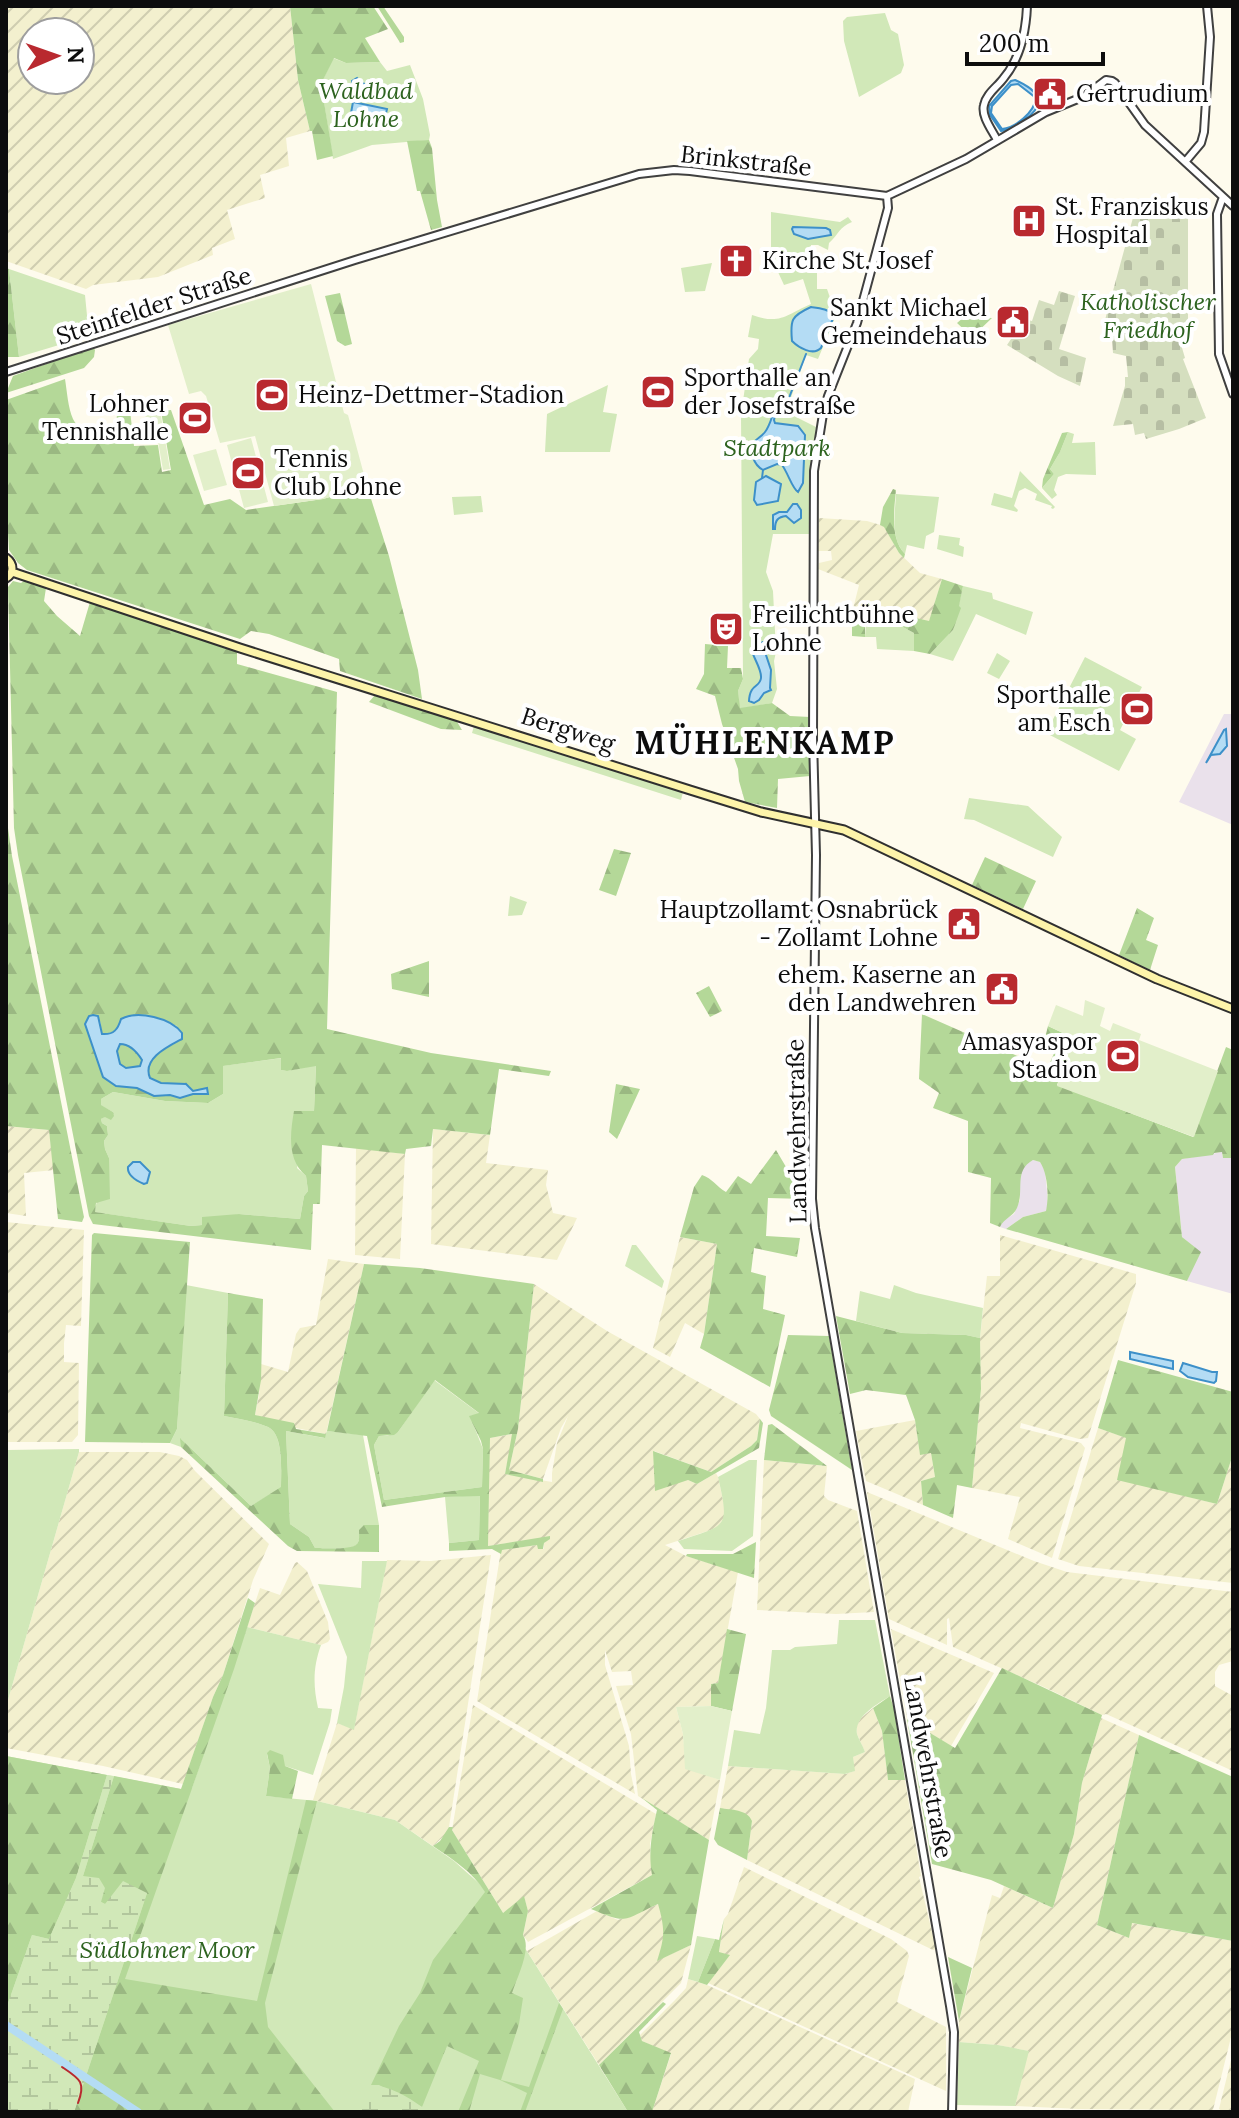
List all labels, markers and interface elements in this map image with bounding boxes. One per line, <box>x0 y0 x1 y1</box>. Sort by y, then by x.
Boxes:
north arrow <box>16 16 96 96</box>
scale bar <box>967 16 1103 66</box>
text: 200 m <box>979 28 1049 59</box>
text: N <box>62 46 90 64</box>
park label: Waldbad Lohne <box>319 75 414 134</box>
public building icon: Gertrudium <box>1031 75 1069 113</box>
place label: Gertrudium <box>1076 78 1209 109</box>
street label: Brinkstraße <box>679 138 813 183</box>
place label: St. Franziskus Hospital <box>1055 191 1209 250</box>
hospital icon: St. Franziskus Hospital <box>1010 202 1048 240</box>
church icon: Kirche St. Josef <box>717 242 755 280</box>
place label: Kirche St. Josef <box>762 245 934 276</box>
street label: Steinfelder Straße <box>52 259 255 352</box>
park label: Katholischer Friedhof <box>1080 286 1216 345</box>
place label: Sankt Michael Gemeindehaus <box>821 292 987 351</box>
public building icon: Sankt Michael Gemeindehaus <box>994 303 1032 341</box>
place label: Sporthalle an der Josefstraße <box>684 362 856 421</box>
sports icon: Sporthalle an der Josefstraße <box>639 373 677 411</box>
sports icon: Heinz-Dettmer-Stadion <box>253 376 291 414</box>
place label: Heinz-Dettmer-Stadion <box>298 379 564 410</box>
place label: Lohner Tennishalle <box>42 388 170 447</box>
sports icon: Lohner Tennishalle <box>176 399 214 437</box>
park label: Stadtpark <box>723 432 831 463</box>
place label: Tennis Club Lohne <box>274 443 402 502</box>
sports icon: Tennis Club Lohne <box>229 454 267 492</box>
place label: Freilichtbühne Lohne <box>752 599 915 658</box>
theatre icon: Freilichtbühne Lohne <box>707 610 745 648</box>
place label: Sporthalle am Esch <box>996 679 1111 738</box>
sports icon: Sporthalle am Esch <box>1118 690 1156 728</box>
street label: Bergweg <box>517 700 620 759</box>
district label: MÜHLENKAMP <box>635 722 896 763</box>
place label: Hauptzollamt Osnabrück - Zollamt Lohne <box>659 894 938 953</box>
public building icon: Hauptzollamt Osnabrück - Zollamt Lohne <box>945 905 983 943</box>
place label: ehem. Kaserne an den Landwehren <box>778 959 976 1018</box>
public building icon: ehem. Kaserne an den Landwehren <box>983 970 1021 1008</box>
place label: Amasyaspor Stadion <box>961 1026 1098 1085</box>
sports icon: Amasyaspor Stadion <box>1104 1037 1142 1075</box>
street label: Landwehrstraße <box>779 1038 814 1224</box>
street label: Landwehrstraße <box>897 1673 960 1861</box>
park label: Südlohner Moor <box>79 1934 255 1965</box>

